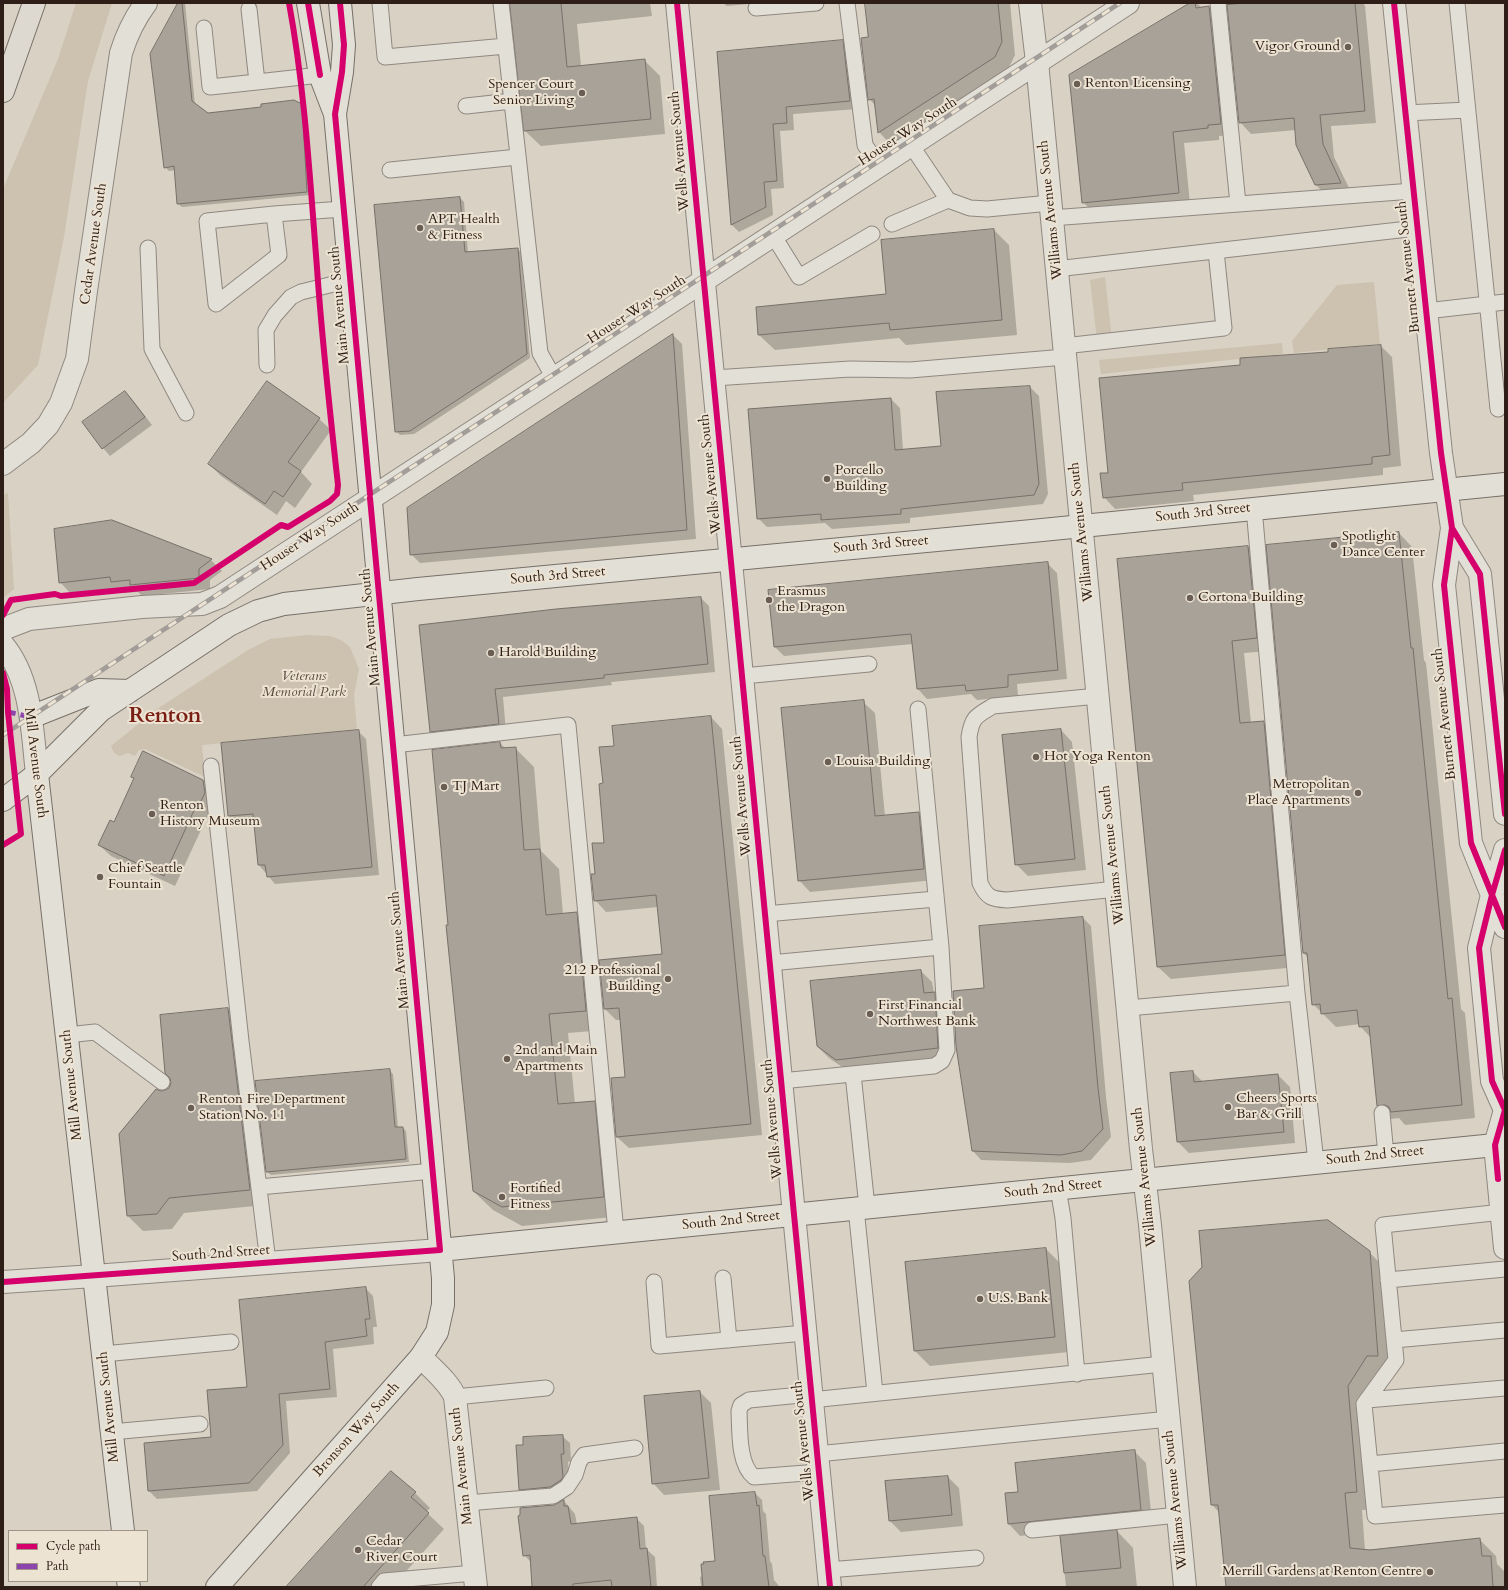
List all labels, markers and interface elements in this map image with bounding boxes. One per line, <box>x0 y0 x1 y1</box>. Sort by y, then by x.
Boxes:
place label: Vigor Ground <box>1255 39 1340 55</box>
marker: Vigor Ground <box>1343 42 1353 52</box>
place label: Renton Licensing <box>1085 76 1190 92</box>
place label: Spencer Court Senior Living <box>488 77 574 110</box>
marker: Renton Licensing <box>1072 79 1082 89</box>
marker: Spencer Court Senior Living <box>577 88 587 98</box>
street label: Wells Avenue South <box>666 90 694 212</box>
street label: Houser Way South <box>856 94 960 170</box>
street label: Williams Avenue South <box>1035 139 1067 281</box>
street label: Cedar Avenue South <box>77 182 111 306</box>
street label: Burnett Avenue South <box>1394 200 1424 334</box>
place label: APT Health & Fitness <box>428 212 500 244</box>
marker: APT Health & Fitness <box>415 223 425 233</box>
street label: Main Avenue South <box>326 245 354 365</box>
street label: Houser Way South <box>585 272 689 348</box>
street label: Wells Avenue South <box>696 413 726 535</box>
street label: Williams Avenue South <box>1066 461 1098 603</box>
place label: Porcello Building <box>835 463 887 496</box>
marker: Porcello Building <box>822 474 832 484</box>
street label: Houser Way South <box>258 499 362 575</box>
street label: South 3rd Street <box>1155 500 1251 526</box>
place label: Spotlight Dance Center <box>1342 529 1425 562</box>
street label: South 3rd Street <box>833 532 929 558</box>
marker: Spotlight Dance Center <box>1329 540 1339 550</box>
street label: South 3rd Street <box>510 563 606 589</box>
street label: Main Avenue South <box>357 567 385 687</box>
place label: Erasmus the Dragon <box>777 584 845 616</box>
place label: Cortona Building <box>1198 590 1303 606</box>
marker: Cortona Building <box>1185 593 1195 603</box>
marker: Erasmus the Dragon <box>764 595 774 605</box>
place label: Harold Building <box>499 645 596 661</box>
street label: Burnett Avenue South <box>1430 647 1460 781</box>
marker: Harold Building <box>486 648 496 658</box>
park label: Veterans Memorial Park <box>262 669 346 702</box>
district label: Renton <box>128 704 202 730</box>
street label: Mill Avenue South <box>20 707 50 819</box>
street label: Wells Avenue South <box>728 735 756 857</box>
place label: Hot Yoga Renton <box>1044 749 1151 765</box>
marker: Hot Yoga Renton <box>1031 752 1041 762</box>
place label: Louisa Building <box>836 754 930 770</box>
marker: Louisa Building <box>823 757 833 767</box>
place label: Metropolitan Place Apartments <box>1247 777 1350 810</box>
place label: TJ Mart <box>452 779 500 795</box>
marker: TJ Mart <box>439 782 449 792</box>
street label: Williams Avenue South <box>1097 784 1129 926</box>
marker: Metropolitan Place Apartments <box>1353 788 1363 798</box>
place label: Renton History Museum <box>160 798 260 830</box>
marker: Renton History Museum <box>147 809 157 819</box>
place label: Chief Seattle Fountain <box>108 861 183 894</box>
marker: Chief Seattle Fountain <box>95 872 105 882</box>
street label: Main Avenue South <box>386 890 414 1010</box>
place label: 212 Professional Building <box>565 963 660 996</box>
marker: 212 Professional Building <box>663 974 673 984</box>
place label: First Financial Northwest Bank <box>878 998 976 1030</box>
marker: First Financial Northwest Bank <box>865 1009 875 1019</box>
street label: Mill Avenue South <box>58 1029 86 1141</box>
place label: 2nd and Main Apartments <box>515 1043 598 1076</box>
marker: 2nd and Main Apartments <box>502 1054 512 1064</box>
street label: Wells Avenue South <box>759 1058 787 1180</box>
place label: Cheers Sports Bar & Grill <box>1236 1091 1317 1124</box>
place label: Renton Fire Department Station No. 11 <box>199 1092 345 1124</box>
marker: Cheers Sports Bar & Grill <box>1223 1102 1233 1112</box>
marker: Renton Fire Department Station No. 11 <box>186 1103 196 1113</box>
street label: Williams Avenue South <box>1129 1106 1161 1248</box>
street label: South 2nd Street <box>1325 1143 1425 1169</box>
street label: South 2nd Street <box>1003 1176 1103 1202</box>
place label: Fortified Fitness <box>510 1181 561 1214</box>
marker: Fortified Fitness <box>497 1192 507 1202</box>
street label: South 2nd Street <box>681 1208 781 1234</box>
street label: South 2nd Street <box>171 1242 271 1266</box>
place label: U.S. Bank <box>988 1291 1048 1307</box>
marker: U.S. Bank <box>975 1294 985 1304</box>
street label: Mill Avenue South <box>95 1351 123 1463</box>
street label: Bronson Way South <box>310 1379 404 1481</box>
street label: Wells Avenue South <box>789 1380 819 1502</box>
street label: Main Avenue South <box>447 1406 477 1526</box>
street label: Williams Avenue South <box>1160 1429 1192 1571</box>
legend <box>8 1530 148 1582</box>
place label: Cedar River Court <box>366 1534 437 1566</box>
text: Cycle path <box>46 1538 101 1554</box>
marker: Cedar River Court <box>353 1545 363 1555</box>
text: Path <box>46 1558 69 1574</box>
place label: Merrill Gardens at Renton Centre <box>1222 1564 1422 1580</box>
marker: Merrill Gardens at Renton Centre <box>1425 1567 1435 1577</box>

